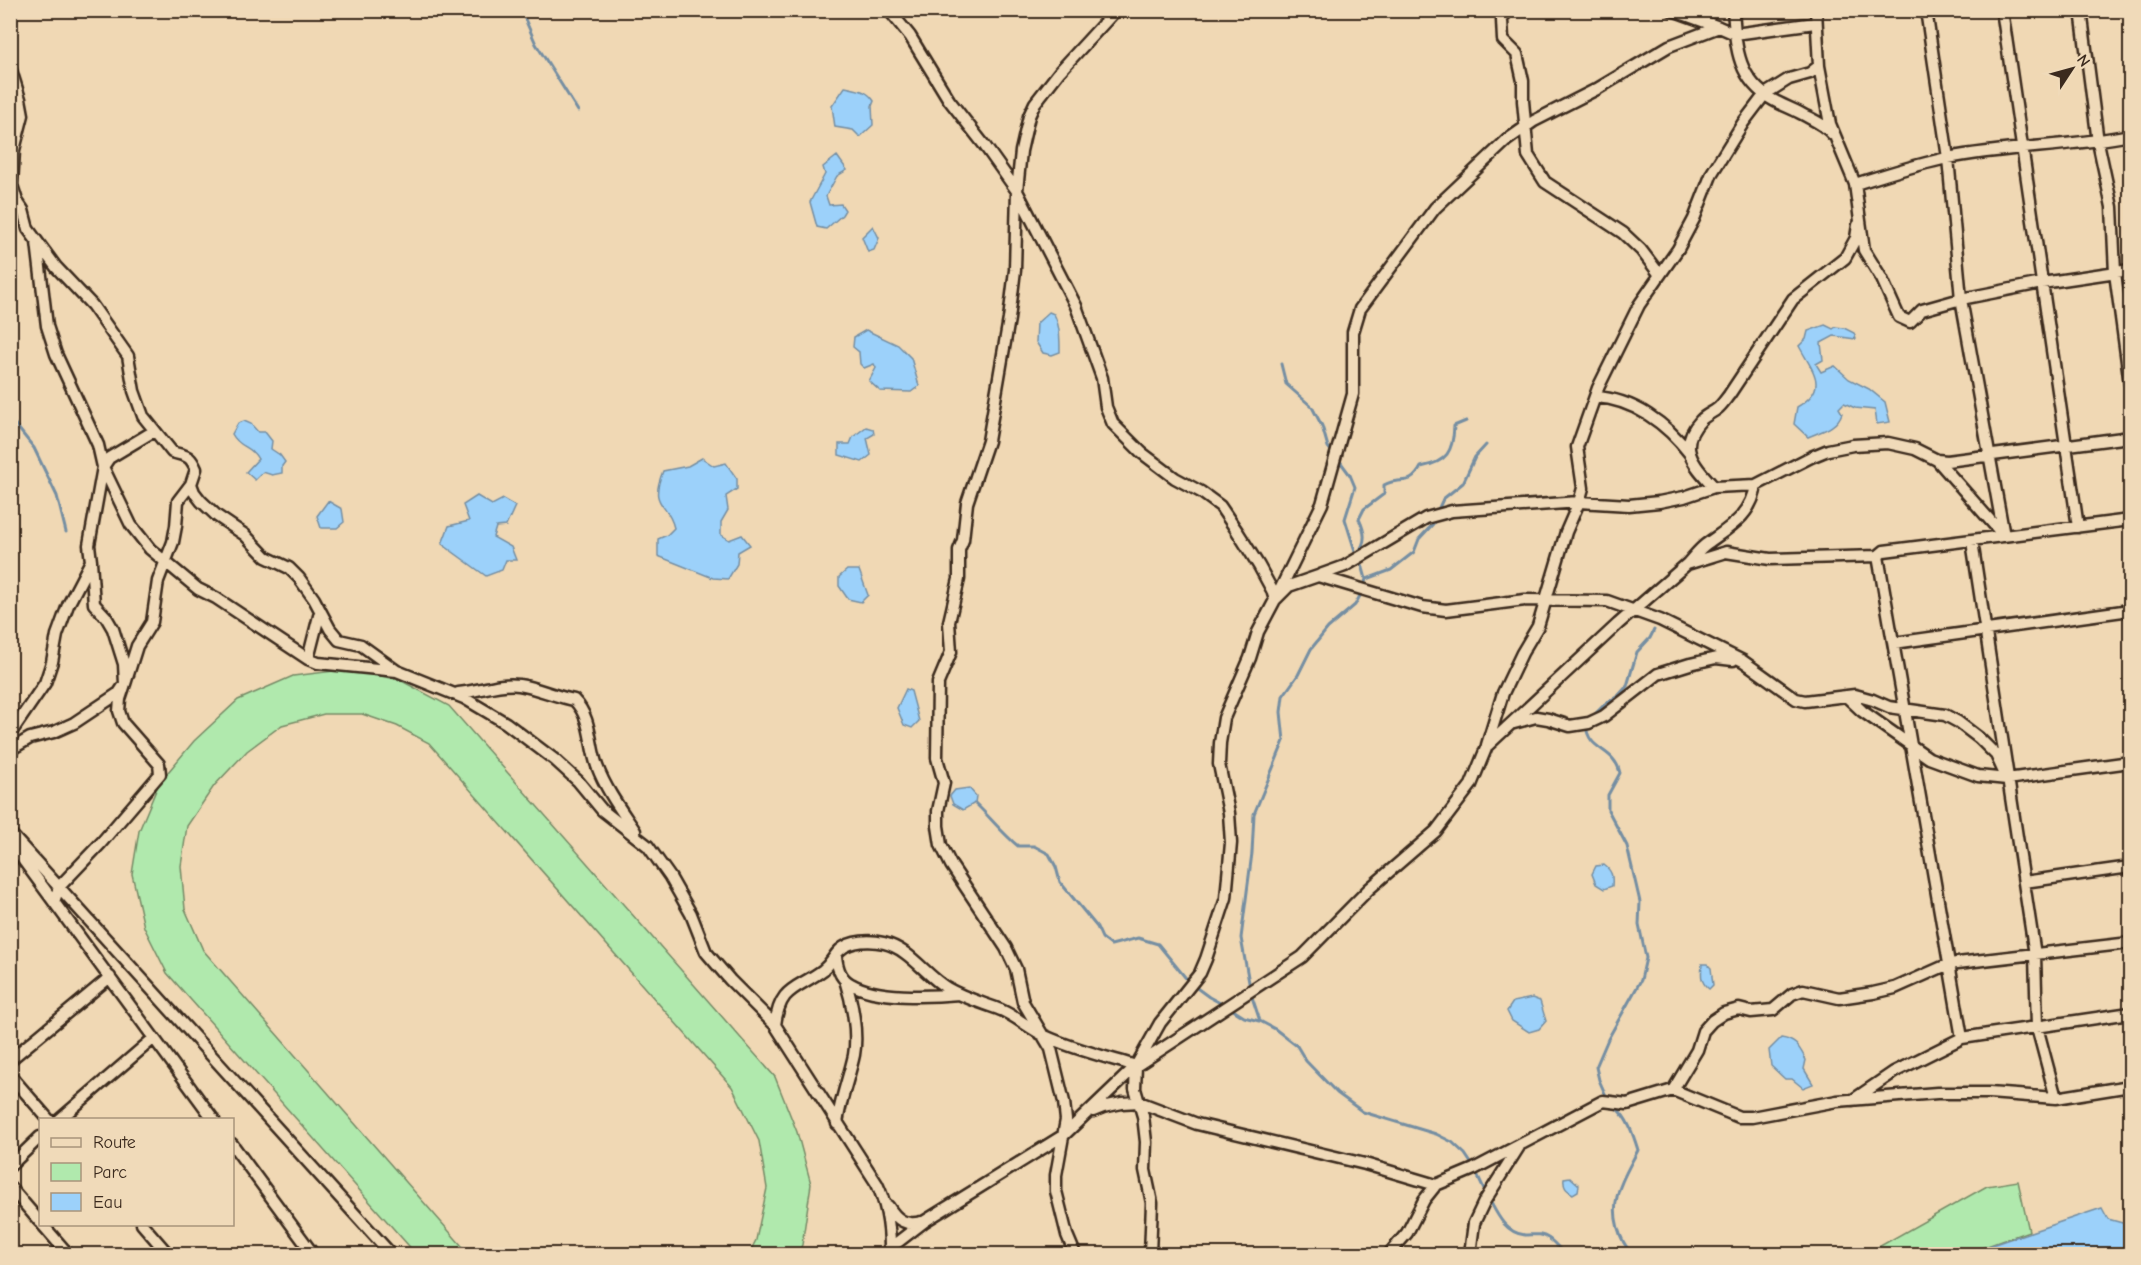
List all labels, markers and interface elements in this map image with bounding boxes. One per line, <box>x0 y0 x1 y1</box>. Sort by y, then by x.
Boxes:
north arrow <box>2042 39 2102 99</box>
text: N <box>2073 51 2094 70</box>
legend <box>39 1118 234 1226</box>
text: Route <box>93 1132 136 1153</box>
text: Parc <box>93 1162 127 1183</box>
text: Eau <box>93 1192 122 1213</box>

